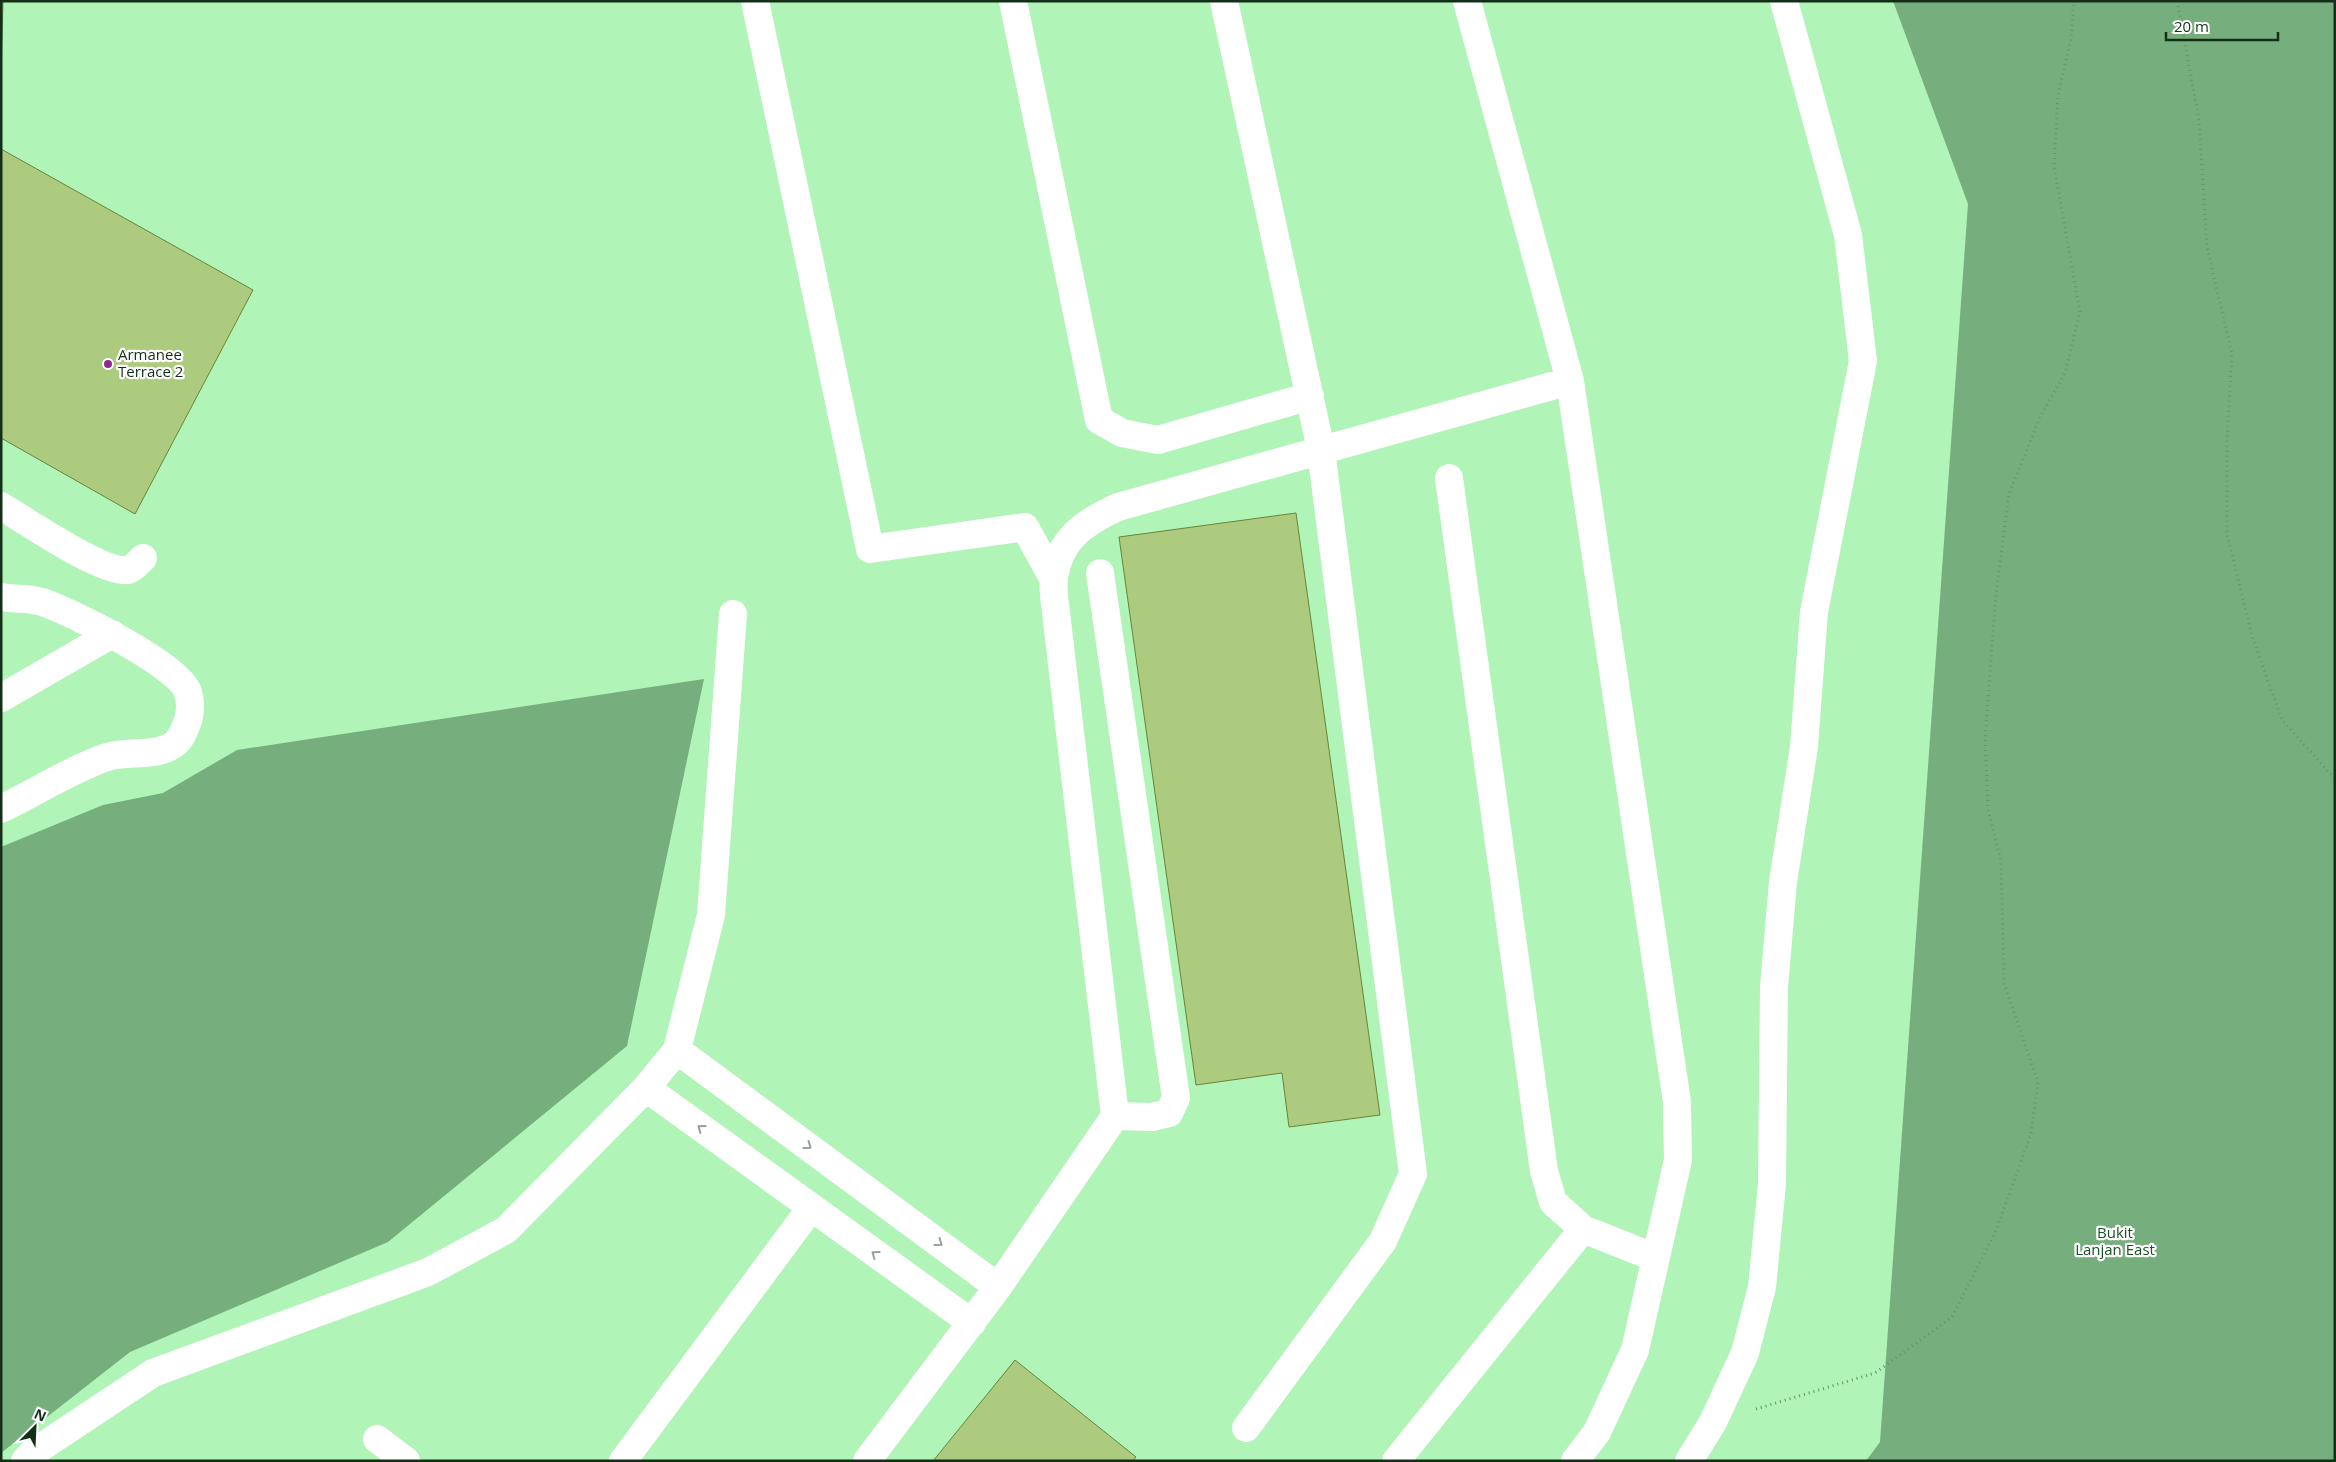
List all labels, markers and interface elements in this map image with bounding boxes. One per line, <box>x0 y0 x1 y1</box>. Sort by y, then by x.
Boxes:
scale bar <box>2166 10 2278 42</box>
text: 20 m <box>2174 16 2209 36</box>
place label: Armanee Terrace 2 <box>118 344 183 381</box>
marker: Armanee Terrace 2 <box>102 358 114 370</box>
one-way arrow <box>697 1125 707 1134</box>
one-way arrow <box>802 1140 812 1149</box>
park label: Bukit Lanjan East <box>2075 1222 2155 1259</box>
one-way arrow <box>933 1236 942 1246</box>
one-way arrow <box>871 1251 881 1260</box>
north arrow <box>10 1402 60 1452</box>
text: N <box>31 1404 50 1426</box>

